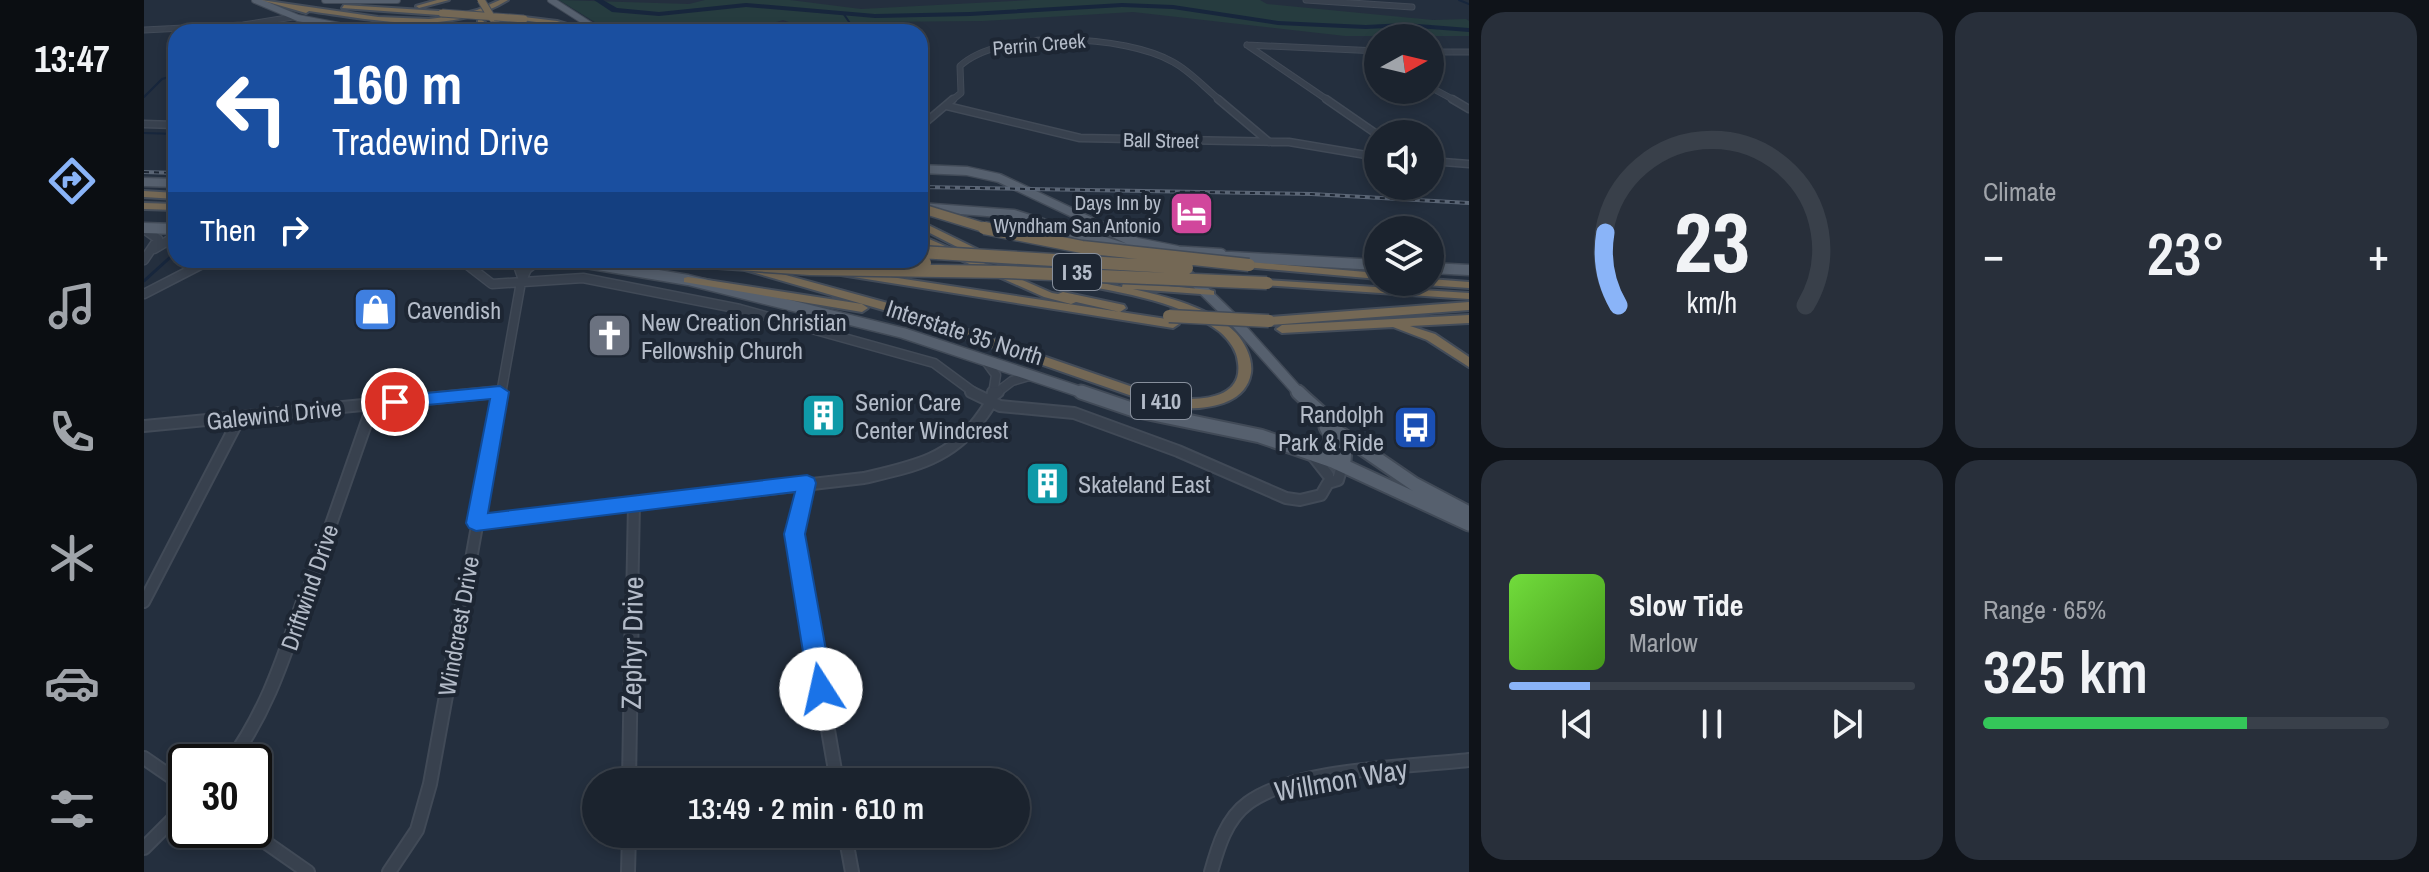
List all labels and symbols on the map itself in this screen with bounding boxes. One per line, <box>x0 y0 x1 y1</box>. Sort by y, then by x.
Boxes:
north arrow <box>1364 24 1444 104</box>
street label: Perrin Creek <box>992 26 1087 62</box>
street label: Ball Street <box>1123 126 1199 154</box>
place label: Days Inn by Wyndham San Antonio <box>993 189 1162 239</box>
hotel icon: Days Inn by Wyndham San Antonio <box>1168 189 1216 237</box>
road number: I 35 <box>1053 254 1101 290</box>
shop icon: Cavendish <box>352 286 400 334</box>
street label: Interstate 35 North <box>883 292 1047 372</box>
place label: Cavendish <box>407 294 501 326</box>
place label: New Creation Christian Fellowship Church <box>641 306 847 366</box>
church icon: New Creation Christian Fellowship Church <box>586 312 634 360</box>
pin <box>361 368 429 436</box>
road number: I 410 <box>1131 383 1191 419</box>
place label: Senior Care Center Windcrest <box>855 386 1009 446</box>
street label: Galewind Drive <box>205 391 343 437</box>
building icon: Senior Care Center Windcrest <box>800 392 848 440</box>
place label: Randolph Park & Ride <box>1278 398 1384 458</box>
bus stop icon: Randolph Park & Ride <box>1391 404 1439 452</box>
building icon: Skateland East <box>1023 460 1071 508</box>
place label: Skateland East <box>1078 468 1211 500</box>
street label: Driftwind Drive <box>273 520 345 654</box>
street label: Windcrest Drive <box>430 554 486 698</box>
street label: Zephyr Drive <box>612 576 652 710</box>
position arrow <box>779 647 863 731</box>
speed limit sign: 30 <box>168 744 272 848</box>
street label: Willmon Way <box>1272 750 1411 810</box>

